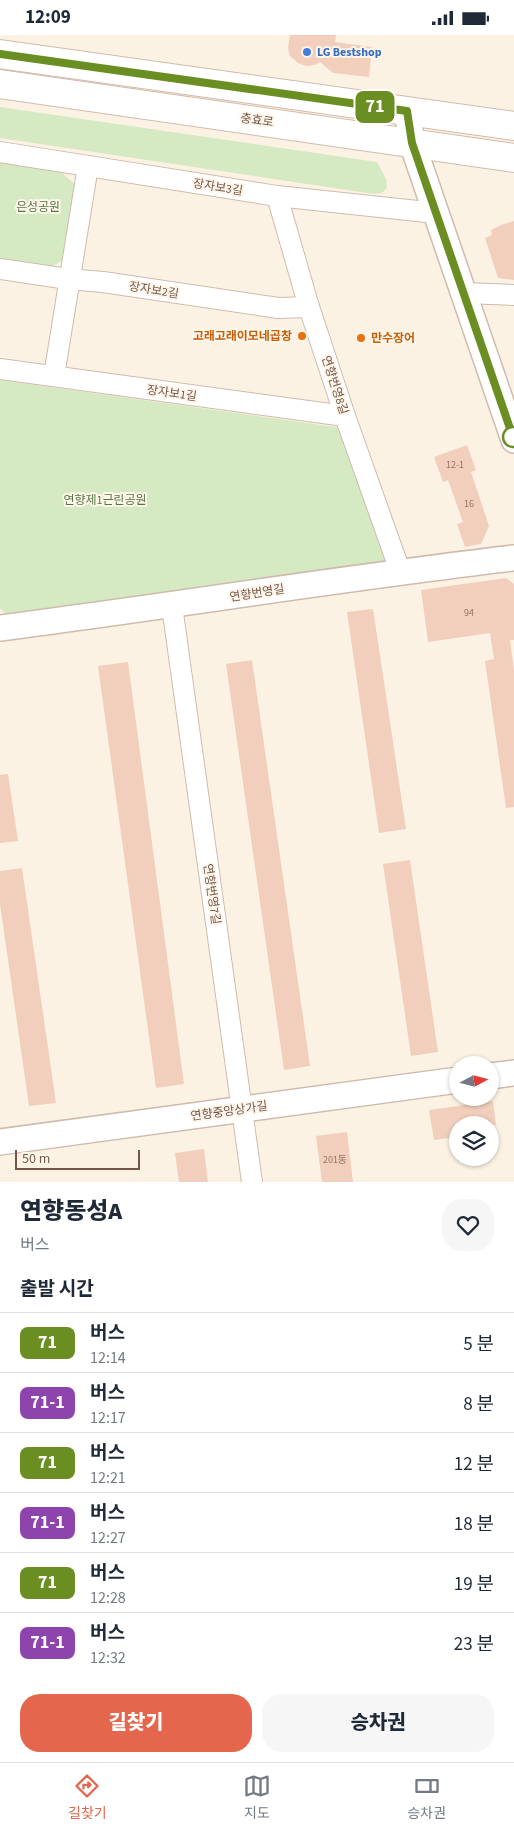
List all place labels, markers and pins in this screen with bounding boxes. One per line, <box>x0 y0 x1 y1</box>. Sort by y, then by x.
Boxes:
place label: LG Bestshop <box>317 44 382 61</box>
marker: LG Bestshop <box>301 46 313 58</box>
place label: 고래고래이모네곱창 <box>193 328 292 345</box>
marker: 고래고래이모네곱창 <box>296 330 308 342</box>
place label: 만수장어 <box>371 330 415 347</box>
marker: 만수장어 <box>355 332 367 344</box>
unlabelled marker <box>502 426 514 448</box>

